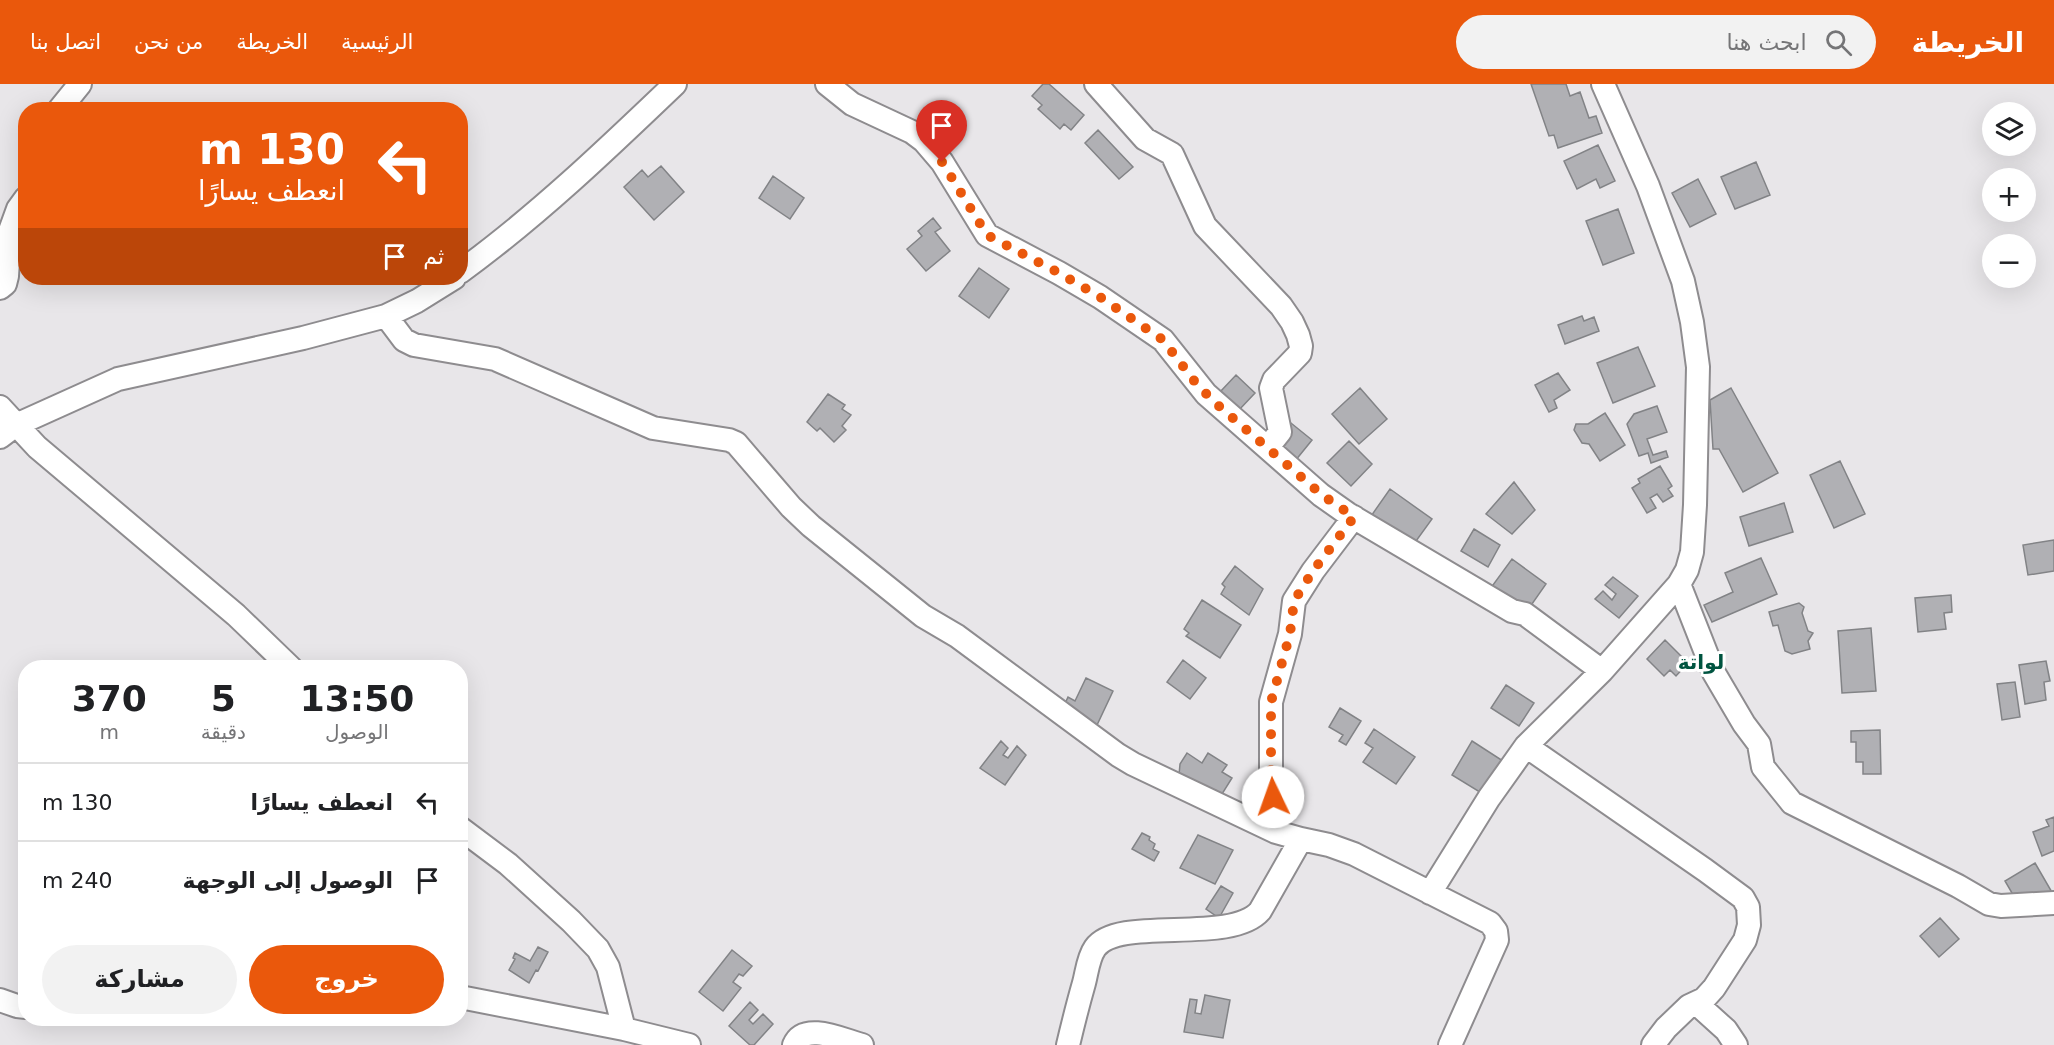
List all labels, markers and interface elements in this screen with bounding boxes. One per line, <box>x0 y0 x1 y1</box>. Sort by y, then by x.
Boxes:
search box <box>1456 15 1876 69</box>
icon: search <box>1822 26 1855 59</box>
text: الخريطة <box>1912 26 2024 59</box>
text: اتصل بنا <box>30 30 101 54</box>
text: من نحن <box>134 30 203 54</box>
text: الخريطة <box>236 30 308 54</box>
text: الرئيسية <box>341 30 413 54</box>
text: ابحث هنا <box>1727 30 1807 55</box>
pin <box>916 100 967 162</box>
map controls <box>1982 102 2036 288</box>
button: layers <box>1982 102 2036 156</box>
icon: arrive <box>925 109 958 142</box>
text: 130 m <box>199 125 345 174</box>
icon: left <box>366 126 444 204</box>
button: + <box>1982 168 2036 222</box>
text: انعطف يسارًا <box>198 175 345 206</box>
button: − <box>1982 234 2036 288</box>
icon: arrive <box>378 240 411 273</box>
text: ثم <box>423 244 444 269</box>
district label: لواتة <box>1678 650 1724 674</box>
text: 370 <box>72 678 147 719</box>
text: 5 <box>211 678 236 719</box>
text: 13:50 <box>300 678 414 719</box>
text: m <box>100 720 119 744</box>
text: دقيقة <box>201 720 246 744</box>
text: الوصول <box>325 720 389 744</box>
position arrow <box>1241 765 1305 829</box>
icon: left <box>411 786 444 819</box>
text: 130 m <box>42 790 112 815</box>
text: انعطف يسارًا <box>250 790 393 815</box>
icon: arrive <box>411 864 444 897</box>
text: 240 m <box>42 868 112 893</box>
text: الوصول إلى الوجهة <box>183 868 393 893</box>
button: مشاركة <box>42 945 237 1014</box>
button: خروج <box>249 945 444 1014</box>

